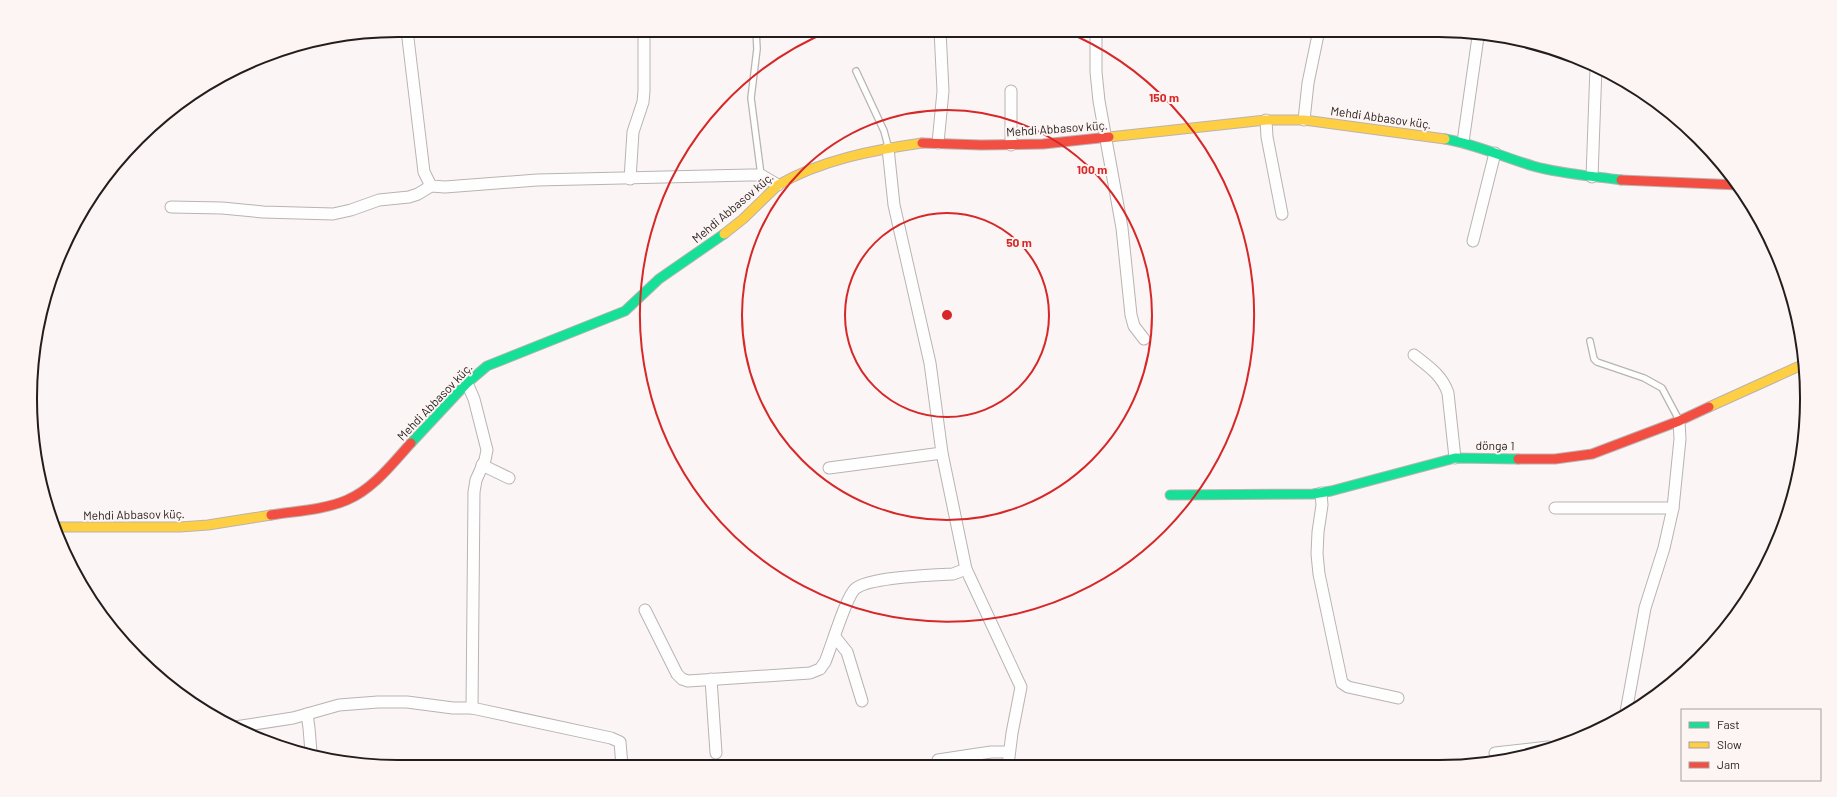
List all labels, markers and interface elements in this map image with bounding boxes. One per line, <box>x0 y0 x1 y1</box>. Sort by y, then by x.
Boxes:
text: 150 m <box>1149 90 1179 104</box>
street label: Mehdi Abbasov küç. <box>1330 103 1433 131</box>
street label: Mehdi Abbasov küç. <box>1006 117 1108 139</box>
text: 100 m <box>1077 162 1107 176</box>
street label: Mehdi Abbasov küç. <box>689 169 776 245</box>
text: 50 m <box>1006 235 1032 249</box>
centre of rings <box>940 308 954 322</box>
street label: Mehdi Abbasov küç. <box>394 360 475 443</box>
street label: döngə 1 <box>1475 438 1515 452</box>
street label: Mehdi Abbasov küç. <box>83 506 185 522</box>
legend <box>1681 709 1821 781</box>
text: Fast <box>1717 717 1740 731</box>
text: Slow <box>1717 737 1742 751</box>
text: Jam <box>1717 757 1740 771</box>

